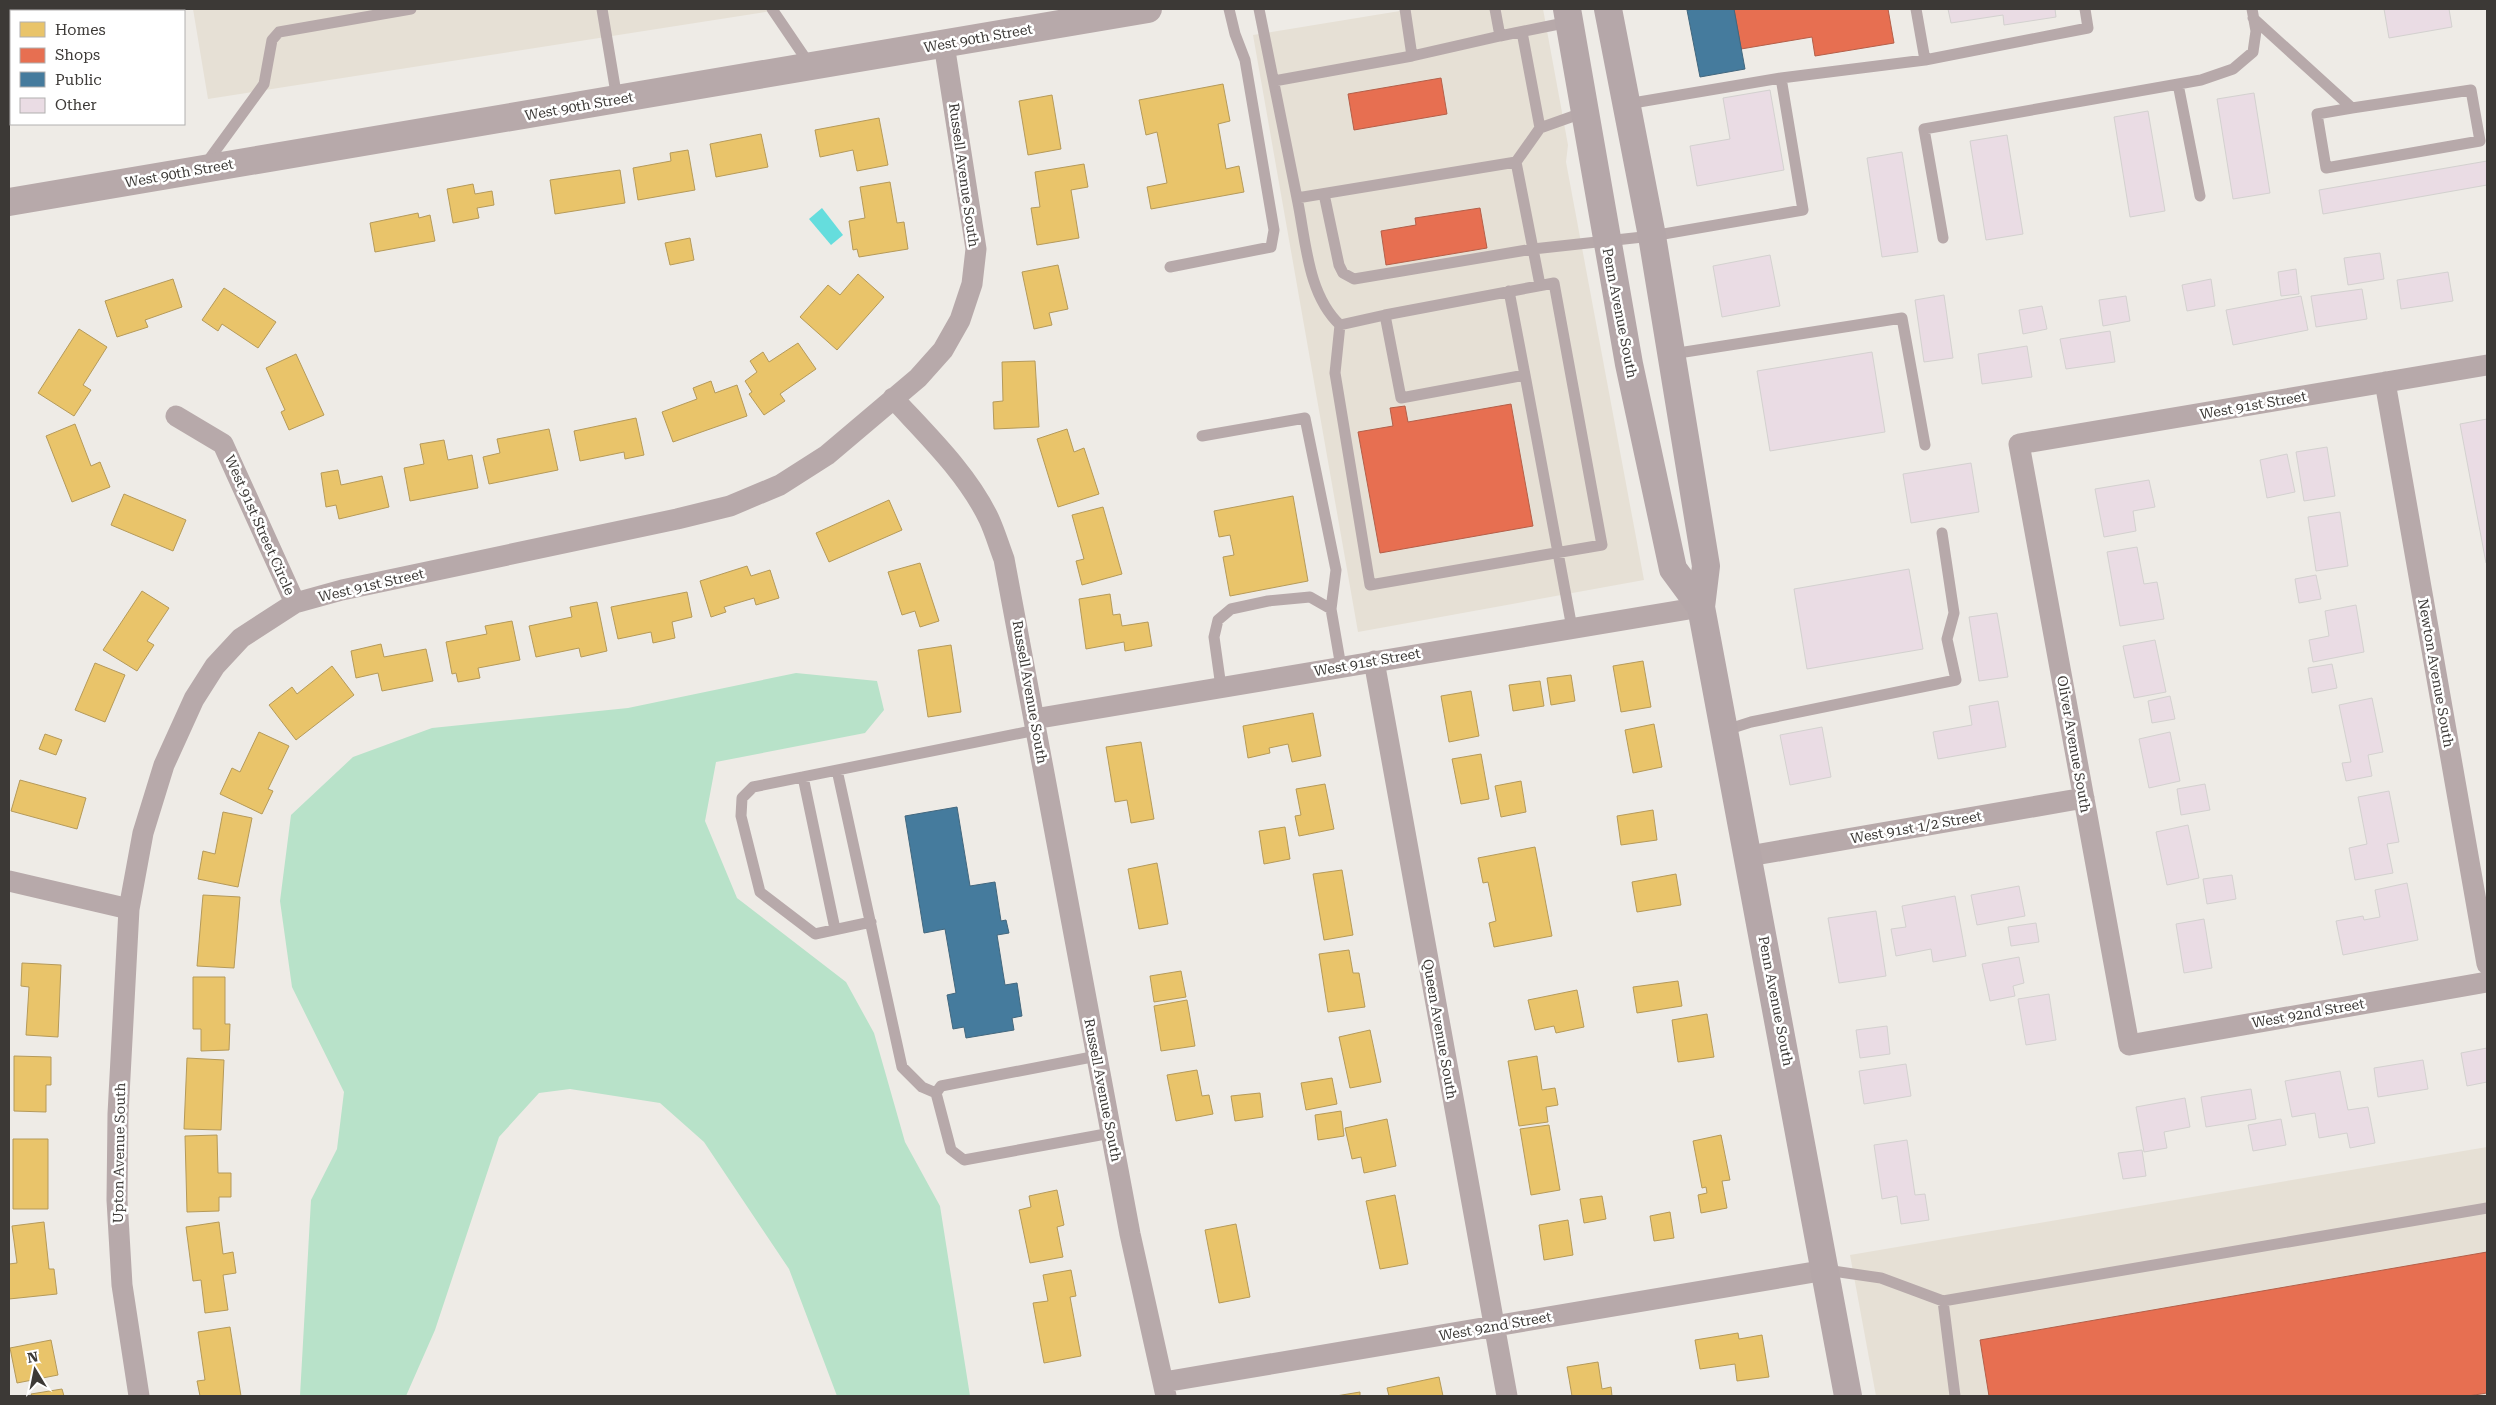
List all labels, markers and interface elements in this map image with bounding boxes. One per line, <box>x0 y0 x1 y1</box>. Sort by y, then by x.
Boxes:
legend <box>10 10 185 125</box>
text: Homes <box>55 21 106 39</box>
street label: West 90th Street <box>922 21 1034 55</box>
text: Shops <box>55 46 100 64</box>
text: Public <box>55 71 102 89</box>
street label: West 90th Street <box>523 89 635 123</box>
text: Other <box>55 96 97 114</box>
street label: Russell Avenue South <box>946 102 982 248</box>
street label: West 90th Street <box>123 156 235 190</box>
street label: Penn Avenue South <box>1600 247 1640 379</box>
street label: West 91st Street <box>2198 388 2308 422</box>
street label: West 91st Street Circle <box>222 452 298 598</box>
street label: West 91st Street <box>317 565 425 605</box>
street label: Newton Avenue South <box>2415 597 2457 749</box>
street label: Russell Avenue South <box>1010 619 1050 765</box>
street label: West 91st Street <box>1312 645 1422 679</box>
street label: Oliver Avenue South <box>2054 674 2094 814</box>
street label: West 91st 1/2 Street <box>1849 808 1983 846</box>
street label: Penn Avenue South <box>1756 935 1796 1067</box>
street label: Queen Avenue South <box>1420 958 1460 1100</box>
street label: West 92nd Street <box>2250 995 2366 1031</box>
street label: Russell Avenue South <box>1081 1017 1125 1163</box>
street label: Upton Avenue South <box>110 1083 128 1223</box>
street label: West 92nd Street <box>1437 1308 1553 1344</box>
north arrow <box>10 1345 60 1395</box>
text: N <box>26 1348 40 1366</box>

